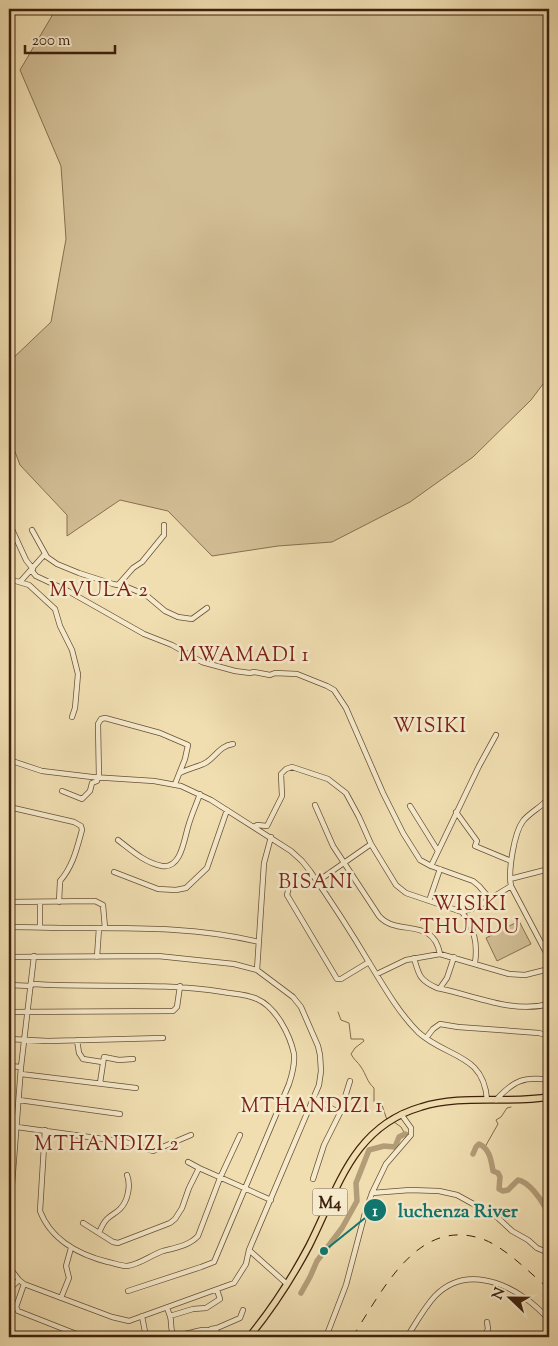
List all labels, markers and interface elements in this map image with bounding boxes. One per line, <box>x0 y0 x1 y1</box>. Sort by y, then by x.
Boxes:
scale bar <box>25 22 115 54</box>
text: 200 m <box>32 31 71 52</box>
district label: MVULA 2 <box>49 577 149 606</box>
district label: MWAMADI 1 <box>178 642 310 671</box>
district label: WISIKI <box>393 713 467 742</box>
district label: BISANI <box>278 869 354 898</box>
district label: WISIKI THUNDU <box>420 891 520 943</box>
district label: MTHANDIZI 1 <box>241 1093 383 1122</box>
district label: MTHANDIZI 2 <box>34 1131 180 1160</box>
road number: M4 <box>312 1188 348 1216</box>
callout: luchenza River <box>363 1193 528 1227</box>
text: luchenza River <box>398 1199 519 1226</box>
text: 1 <box>372 1202 378 1223</box>
north arrow <box>486 1274 536 1324</box>
text: N <box>488 1285 511 1303</box>

